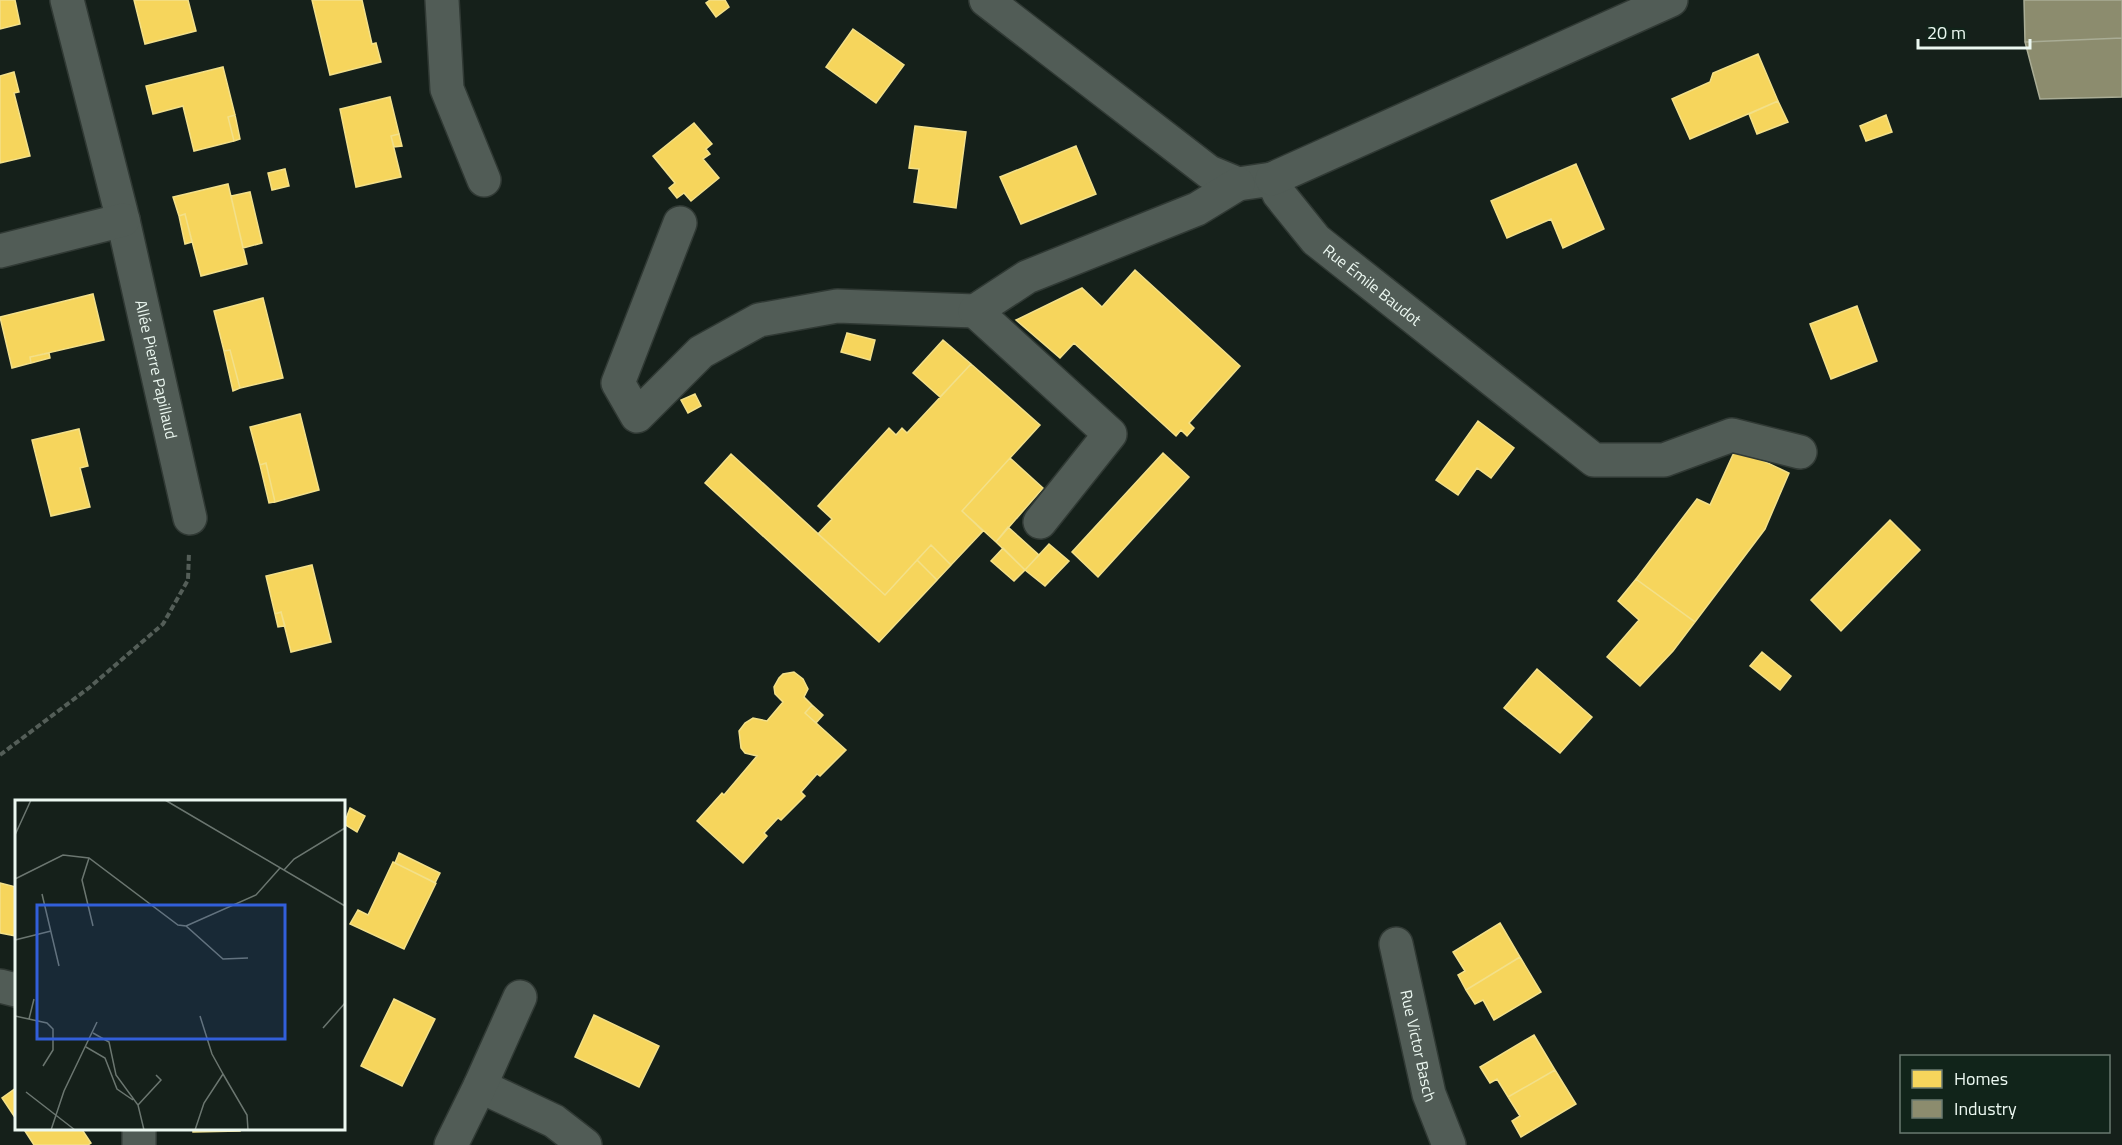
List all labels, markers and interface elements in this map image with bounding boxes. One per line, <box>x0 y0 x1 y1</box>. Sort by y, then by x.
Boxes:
scale bar <box>1918 12 2030 50</box>
text: 20 m <box>1927 19 1966 46</box>
street label: Rue Émile Baudot <box>1318 238 1427 332</box>
street label: Allée Pierre Papillaud <box>129 297 184 441</box>
inset map <box>15 800 345 1130</box>
street label: Rue Victor Basch <box>1394 987 1443 1105</box>
legend <box>1900 1055 2110 1133</box>
text: Homes <box>1954 1065 2008 1092</box>
text: Industry <box>1954 1095 2017 1122</box>

